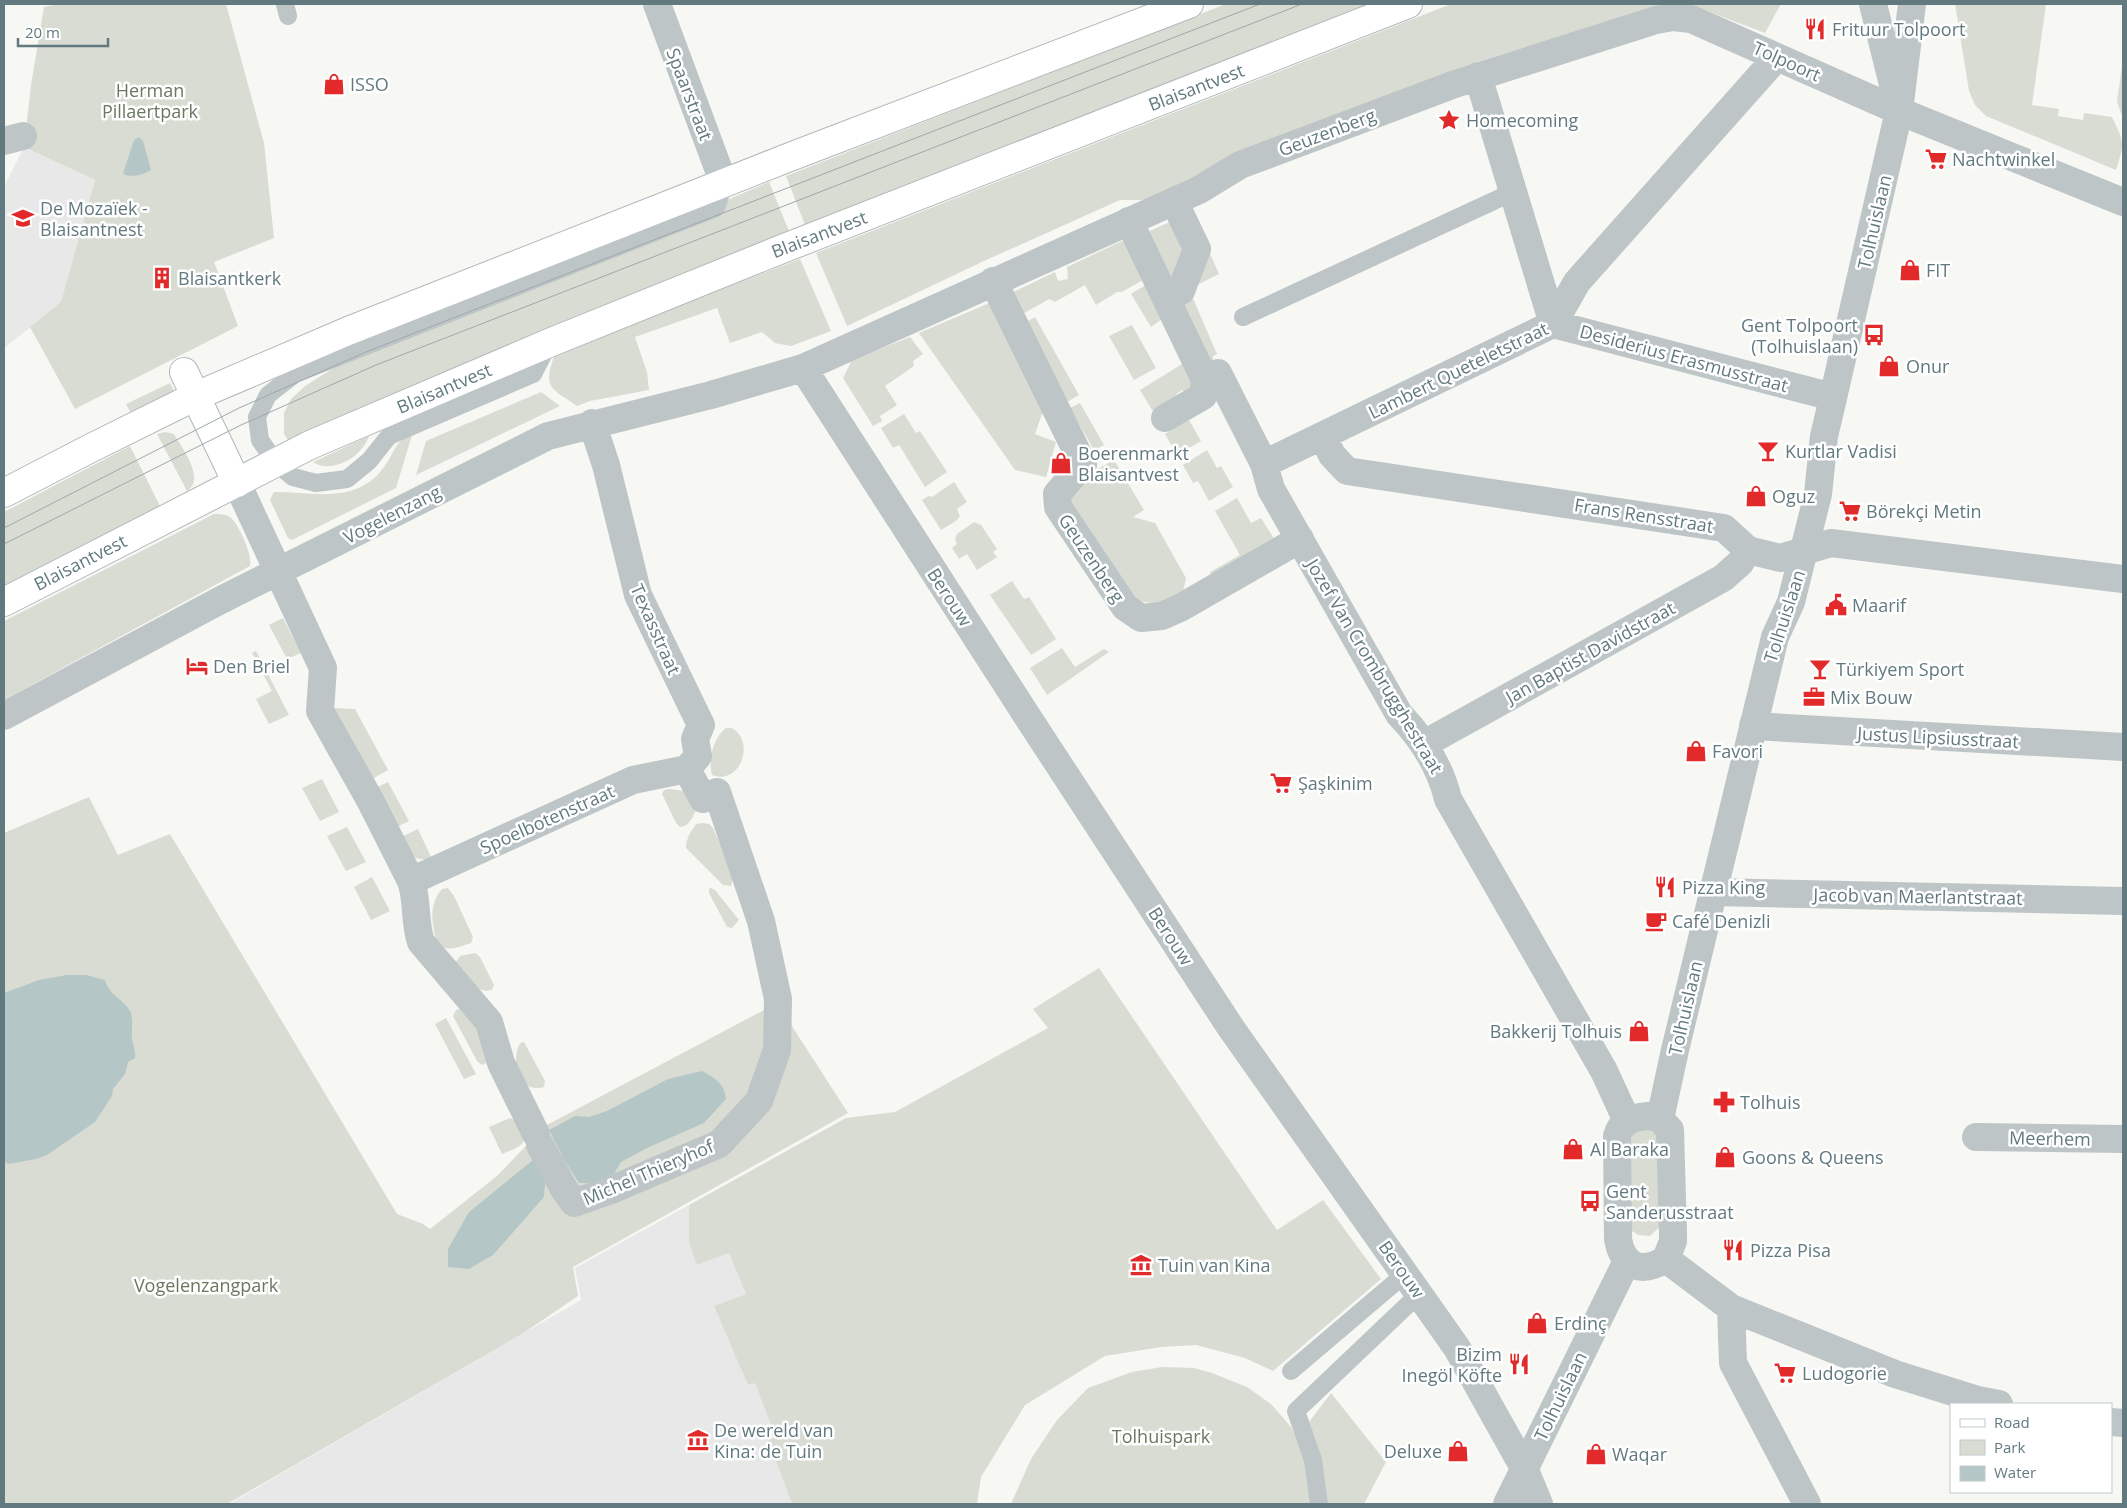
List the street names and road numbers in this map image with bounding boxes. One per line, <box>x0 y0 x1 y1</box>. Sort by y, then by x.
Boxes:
street label: Tolpoort <box>1749 35 1825 87</box>
street label: Spaarstraat <box>661 44 719 144</box>
street label: Blaisantvest <box>1145 58 1247 116</box>
street label: Geuzenberg <box>1275 102 1379 161</box>
street label: Tolhuislaan <box>1852 172 1896 272</box>
street label: Blaisantvest <box>768 205 870 263</box>
street label: Lambert Queteletstraat <box>1364 316 1552 424</box>
street label: Desiderius Erasmusstraat <box>1577 319 1791 397</box>
street label: Blaisantvest <box>393 357 495 419</box>
street label: Vogelenzang <box>339 479 445 549</box>
street label: Frans Rensstraat <box>1573 492 1715 538</box>
street label: Geuzenberg <box>1054 509 1131 607</box>
street label: Blaisantvest <box>30 528 130 596</box>
street label: Jozef Van Crombrugghestraat <box>1300 552 1449 778</box>
street label: Berouw <box>922 563 978 631</box>
street label: Tolhuislaan <box>1758 567 1810 665</box>
street label: Texasstraat <box>625 580 687 678</box>
street label: Jan Baptist Davidstraat <box>1499 595 1679 710</box>
street label: Justus Lipsiusstraat <box>1855 721 2019 753</box>
street label: Spoelbotenstraat <box>476 779 618 859</box>
street label: Jacob van Maerlantstraat <box>1811 882 2023 910</box>
street label: Berouw <box>1143 902 1199 970</box>
street label: Tolhuislaan <box>1663 958 1707 1058</box>
street label: Meerhem <box>2009 1125 2091 1151</box>
street label: Michel Thieryhof <box>579 1133 718 1210</box>
street label: Berouw <box>1374 1236 1430 1303</box>
street label: Tolhuislaan <box>1528 1348 1592 1444</box>

